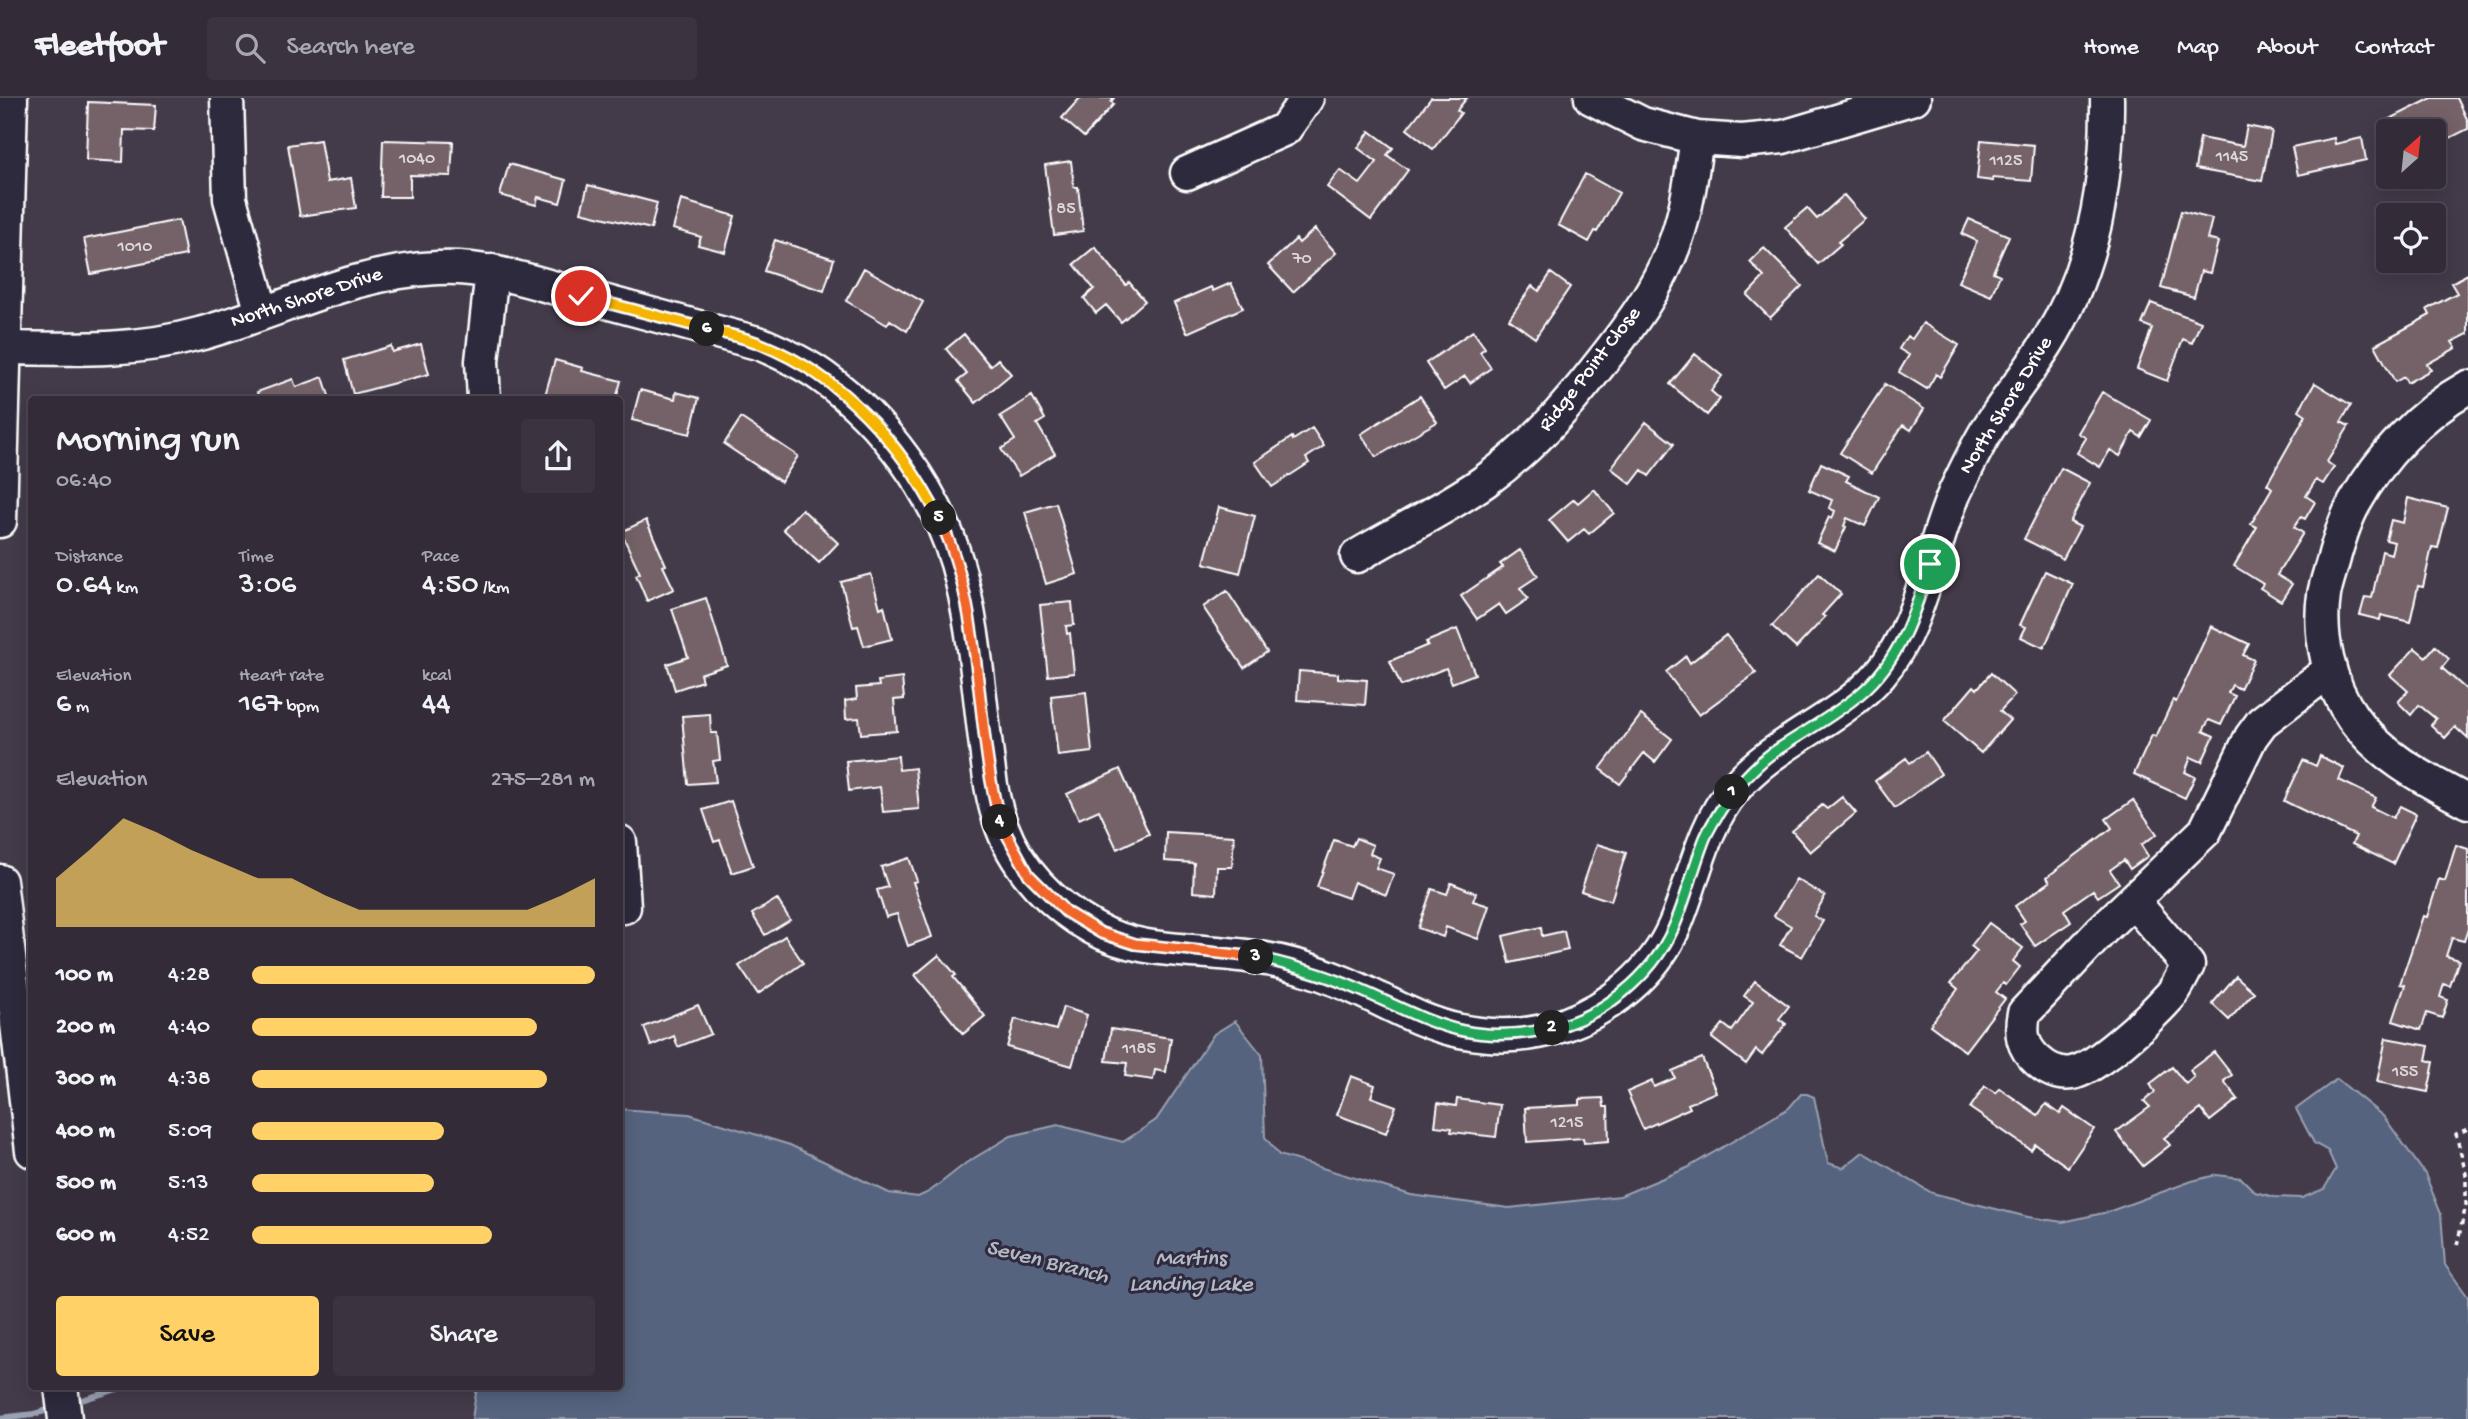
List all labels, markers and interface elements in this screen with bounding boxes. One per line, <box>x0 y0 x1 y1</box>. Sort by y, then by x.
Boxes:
search box <box>207 17 697 80</box>
text: Fleetfoot <box>35 29 165 67</box>
icon: search <box>231 29 269 67</box>
text: Search here <box>287 33 415 64</box>
text: Home <box>2083 34 2139 63</box>
text: Map <box>2177 34 2219 63</box>
text: About <box>2257 34 2317 63</box>
text: Contact <box>2355 34 2433 63</box>
north arrow <box>2376 119 2446 189</box>
map controls <box>2376 119 2446 273</box>
house number: 1145 <box>2215 147 2248 168</box>
house number: 1040 <box>398 149 435 170</box>
house number: 1125 <box>1989 151 2022 172</box>
house number: 85 <box>1056 199 1076 220</box>
button: locate <box>2376 203 2446 273</box>
house number: 1010 <box>117 237 152 258</box>
house number: 70 <box>1291 249 1312 270</box>
street label: North Shore Drive <box>228 262 387 335</box>
pin <box>551 266 611 326</box>
icon: check <box>562 277 600 315</box>
street label: Ridge Point Close <box>1534 302 1648 437</box>
pin: 6 <box>690 312 724 346</box>
text: 6 <box>702 317 711 340</box>
street label: North Shore Drive <box>1955 331 2060 480</box>
button: share <box>521 419 595 493</box>
text: Morning run <box>56 420 240 464</box>
text: 06:40 <box>56 468 112 495</box>
pin: 5 <box>922 500 956 536</box>
text: 5 <box>934 506 944 529</box>
pin <box>1900 534 1960 594</box>
icon: arrive <box>1911 545 1949 583</box>
text: Distance <box>56 546 123 569</box>
text: Time <box>239 546 274 569</box>
text: Pace <box>422 546 459 569</box>
text: 0.64 <box>56 569 112 604</box>
text: 3:06 <box>239 569 296 604</box>
text: 4:50 <box>422 569 478 604</box>
text: km <box>112 577 138 600</box>
text: /km <box>478 577 509 600</box>
text: Elevation <box>56 665 132 688</box>
text: Heart rate <box>239 665 324 688</box>
text: kcal <box>422 665 452 688</box>
text: 6 <box>56 688 71 723</box>
text: 167 <box>239 688 282 723</box>
text: 44 <box>422 688 450 723</box>
text: m <box>71 696 89 719</box>
text: bpm <box>282 696 319 719</box>
text: Elevation <box>56 767 147 794</box>
text: 275–281 m <box>491 767 595 794</box>
pin: 1 <box>1714 774 1750 810</box>
text: 1 <box>1728 780 1735 803</box>
pin: 4 <box>982 804 1018 840</box>
text: 4 <box>995 810 1004 833</box>
pin: 3 <box>1238 940 1274 974</box>
text: 3 <box>1251 945 1260 968</box>
text: 100 m <box>56 962 113 989</box>
text: 4:28 <box>168 962 210 989</box>
pin: 2 <box>1534 1010 1570 1046</box>
text: 200 m <box>56 1014 115 1041</box>
text: 4:40 <box>168 1014 210 1041</box>
text: 2 <box>1547 1016 1556 1039</box>
house number: 1185 <box>1121 1039 1156 1060</box>
house number: 155 <box>2391 1062 2418 1083</box>
text: 300 m <box>56 1066 116 1093</box>
text: 4:38 <box>168 1066 211 1093</box>
house number: 1215 <box>1550 1113 1583 1134</box>
text: 400 m <box>56 1118 115 1145</box>
text: 5:09 <box>168 1118 212 1145</box>
text: 500 m <box>56 1170 116 1197</box>
text: 5:13 <box>168 1170 209 1197</box>
text: 600 m <box>56 1222 116 1249</box>
text: 4:52 <box>168 1222 209 1249</box>
water label: Seven Branch <box>983 1235 1111 1291</box>
water label: Martins Landing Lake <box>1129 1246 1254 1299</box>
button: Save <box>56 1296 319 1376</box>
button: Share <box>333 1296 595 1376</box>

